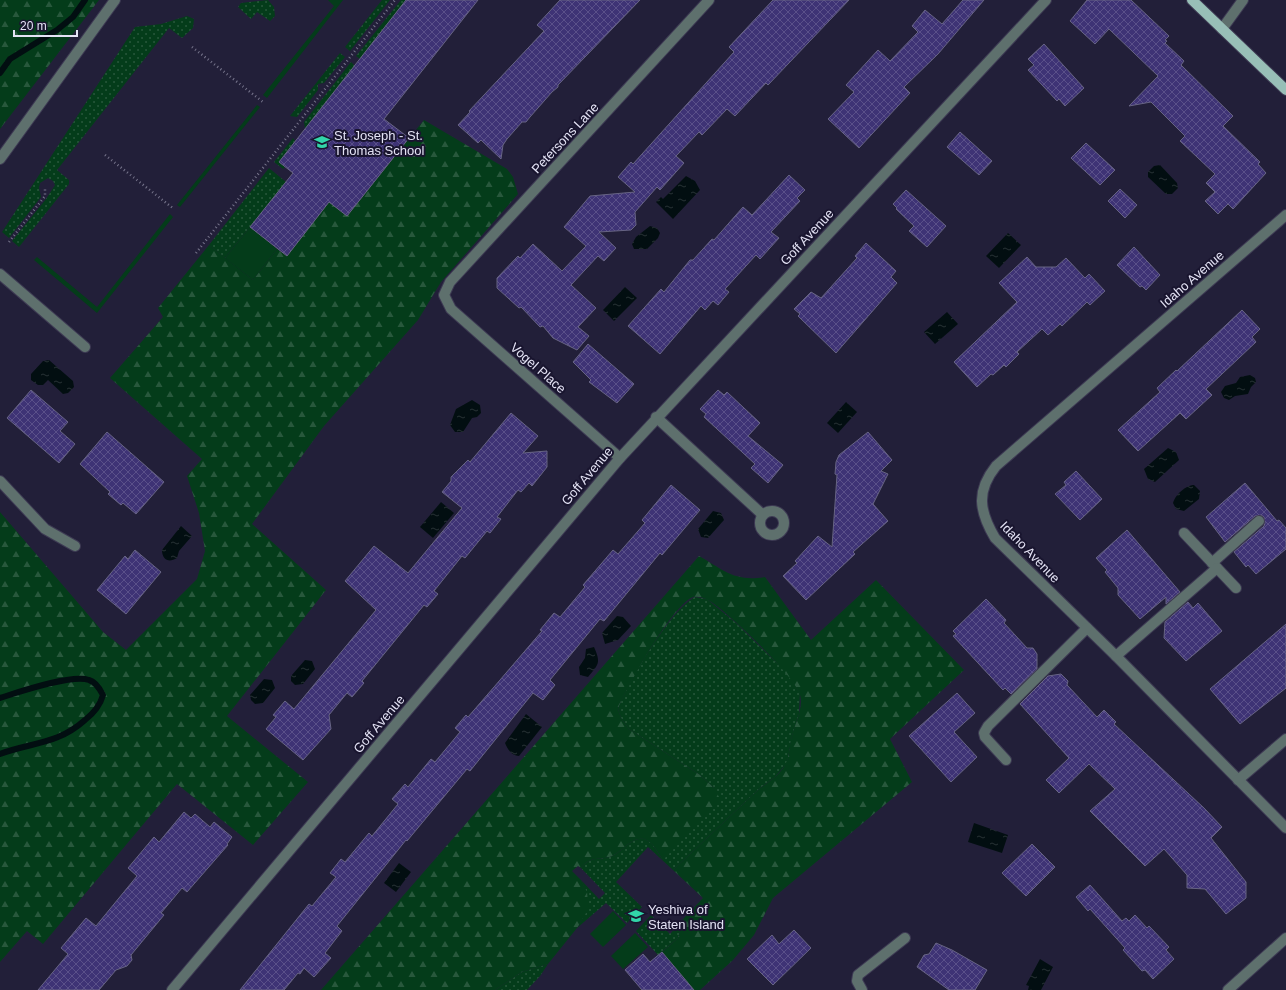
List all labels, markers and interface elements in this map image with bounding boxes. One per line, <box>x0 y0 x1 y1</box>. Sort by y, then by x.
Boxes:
scale bar <box>14 12 77 38</box>
text: 20 m <box>20 19 47 33</box>
street label: Petersons Lane <box>528 100 602 176</box>
place label: St. Joseph - St. Thomas School <box>334 128 424 158</box>
school or university icon: St. Joseph - St. Thomas School <box>313 133 331 151</box>
street label: Goff Avenue <box>777 206 837 268</box>
street label: Idaho Avenue <box>1157 247 1227 311</box>
street label: Vogel Place <box>507 340 569 396</box>
street label: Goff Avenue <box>558 444 616 508</box>
street label: Idaho Avenue <box>997 518 1063 586</box>
street label: Goff Avenue <box>350 692 408 756</box>
place label: Yeshiva of Staten Island <box>648 902 724 932</box>
school or university icon: Yeshiva of Staten Island <box>627 907 645 925</box>

